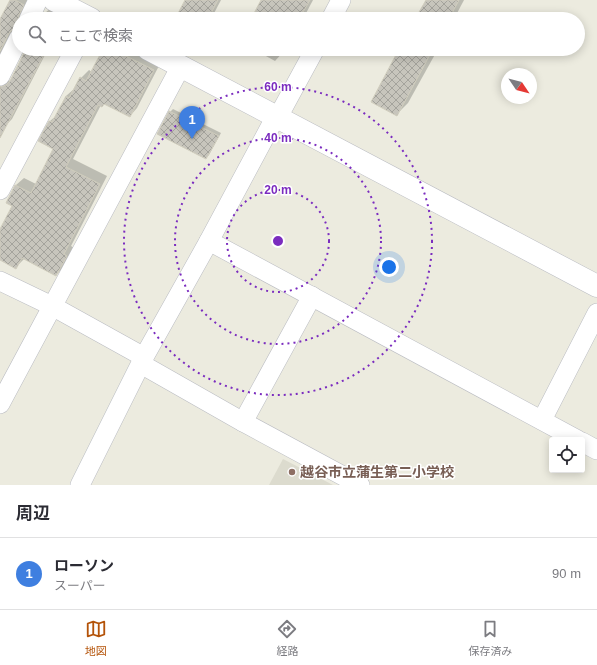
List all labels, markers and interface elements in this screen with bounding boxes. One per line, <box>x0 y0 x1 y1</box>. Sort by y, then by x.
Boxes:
search box <box>12 12 585 56</box>
icon: search <box>26 23 48 45</box>
text: ここで検索 <box>58 27 133 44</box>
north arrow <box>501 68 537 104</box>
text: 60 m <box>264 80 292 94</box>
pin: 1 <box>179 106 205 139</box>
text: 40 m <box>264 131 292 145</box>
text: 20 m <box>264 183 292 197</box>
centre of rings <box>271 234 285 248</box>
your location <box>379 257 399 277</box>
map controls <box>549 437 585 473</box>
button: locate <box>549 437 585 473</box>
place label: 越谷市立蒲生第二小学校 <box>300 464 454 480</box>
marker: 越谷市立蒲生第二小学校 <box>287 467 297 477</box>
text: 周辺 <box>16 504 50 523</box>
text: ローソン <box>54 557 114 574</box>
text: 1 <box>25 566 33 581</box>
text: 90 m <box>552 566 581 581</box>
text: スーパー <box>54 578 106 593</box>
tab: 地図 <box>85 618 107 658</box>
tab: 経路 <box>276 618 298 658</box>
tab: 保存済み <box>468 618 512 658</box>

